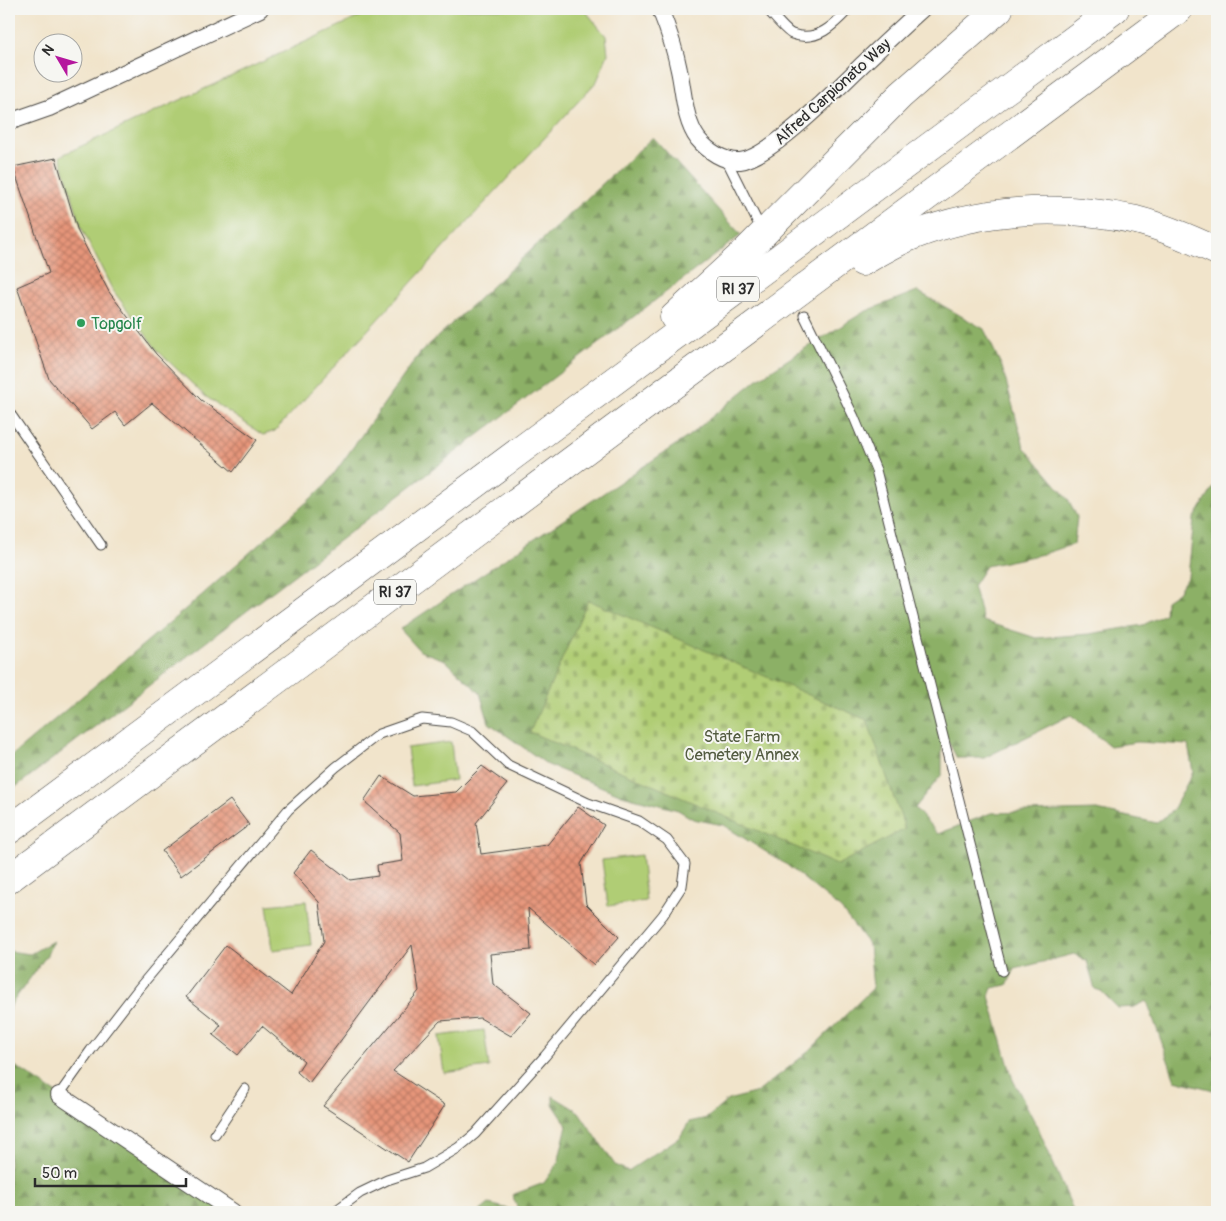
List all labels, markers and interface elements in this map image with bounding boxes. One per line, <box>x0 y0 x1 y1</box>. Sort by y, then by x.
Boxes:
north arrow <box>32 32 82 82</box>
street label: Alfred Carpionato Way <box>770 34 895 149</box>
text: N <box>39 41 58 59</box>
road number: RI 37 <box>717 276 759 302</box>
place label: Topgolf <box>91 314 143 334</box>
marker: Topgolf <box>75 317 87 329</box>
road number: RI 37 <box>374 580 416 604</box>
park label: State Farm Cemetery Annex <box>685 727 799 765</box>
scale bar <box>35 1156 186 1188</box>
text: 50 m <box>42 1164 77 1183</box>

